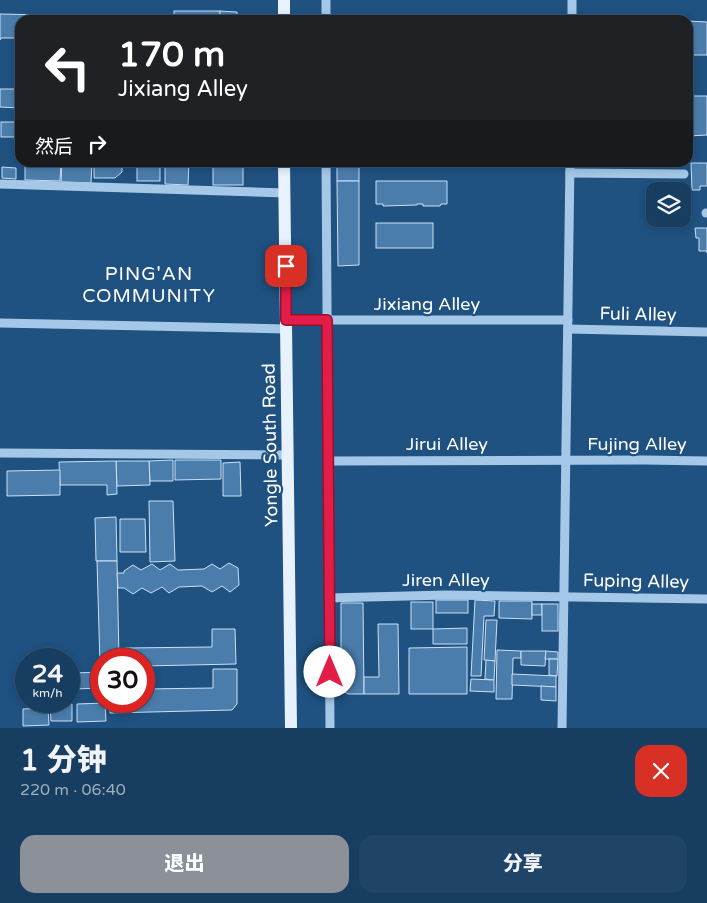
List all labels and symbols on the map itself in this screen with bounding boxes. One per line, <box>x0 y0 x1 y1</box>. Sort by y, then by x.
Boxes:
pin <box>265 245 307 287</box>
district label: PING'AN COMMUNITY <box>82 263 216 307</box>
street label: Jixiang Alley <box>374 293 480 315</box>
street label: Fuli Alley <box>599 302 677 326</box>
street label: Yongle South Road <box>258 363 282 527</box>
street label: Jirui Alley <box>406 433 488 455</box>
street label: Fujing Alley <box>587 433 687 455</box>
street label: Jiren Alley <box>402 569 490 591</box>
street label: Fuping Alley <box>583 569 690 593</box>
position arrow <box>303 645 355 697</box>
speed limit sign: 30 <box>90 648 155 713</box>

